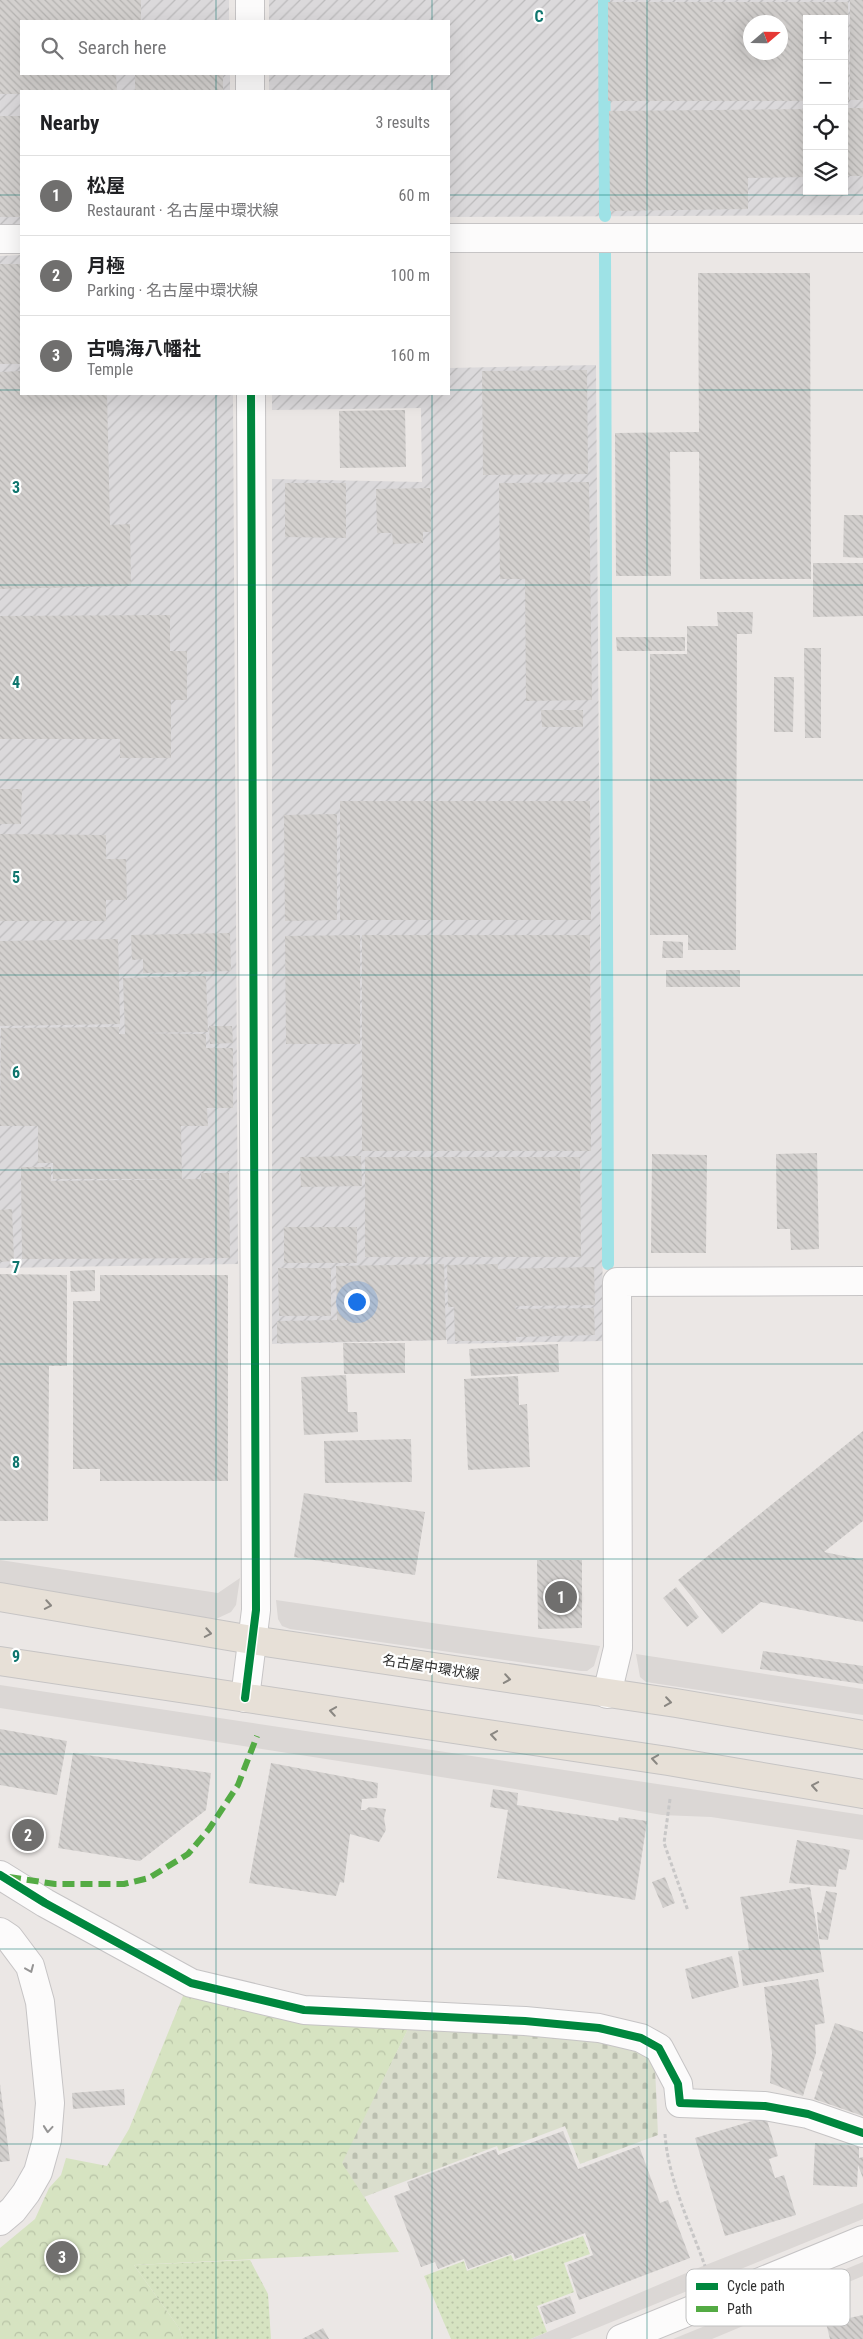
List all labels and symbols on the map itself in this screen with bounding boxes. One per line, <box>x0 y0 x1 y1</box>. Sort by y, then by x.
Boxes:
text: C <box>534 7 544 26</box>
north arrow <box>743 15 788 60</box>
text: 3 <box>12 478 20 497</box>
text: 4 <box>12 673 20 692</box>
text: 5 <box>12 868 20 887</box>
text: 6 <box>12 1063 20 1082</box>
text: 7 <box>12 1258 20 1277</box>
your location <box>344 1289 370 1315</box>
text: 8 <box>12 1453 20 1472</box>
pin: 1 <box>545 1578 577 1616</box>
one-way arrow <box>44 1600 52 1610</box>
one-way arrow <box>204 1627 213 1637</box>
text: 9 <box>12 1647 20 1666</box>
street label: 名古屋中環状線 <box>381 1651 481 1683</box>
one-way arrow <box>504 1673 512 1684</box>
one-way arrow <box>664 1696 672 1707</box>
one-way arrow <box>329 1706 337 1717</box>
one-way arrow <box>490 1730 498 1741</box>
one-way arrow <box>650 1755 659 1765</box>
one-way arrow <box>811 1782 819 1792</box>
pin: 2 <box>12 1816 44 1854</box>
one-way arrow <box>23 1964 34 1973</box>
one-way arrow <box>43 2126 54 2134</box>
pin: 3 <box>46 2238 78 2276</box>
legend <box>686 2269 850 2326</box>
text: Cycle path <box>727 2278 785 2294</box>
text: Path <box>727 2301 752 2317</box>

